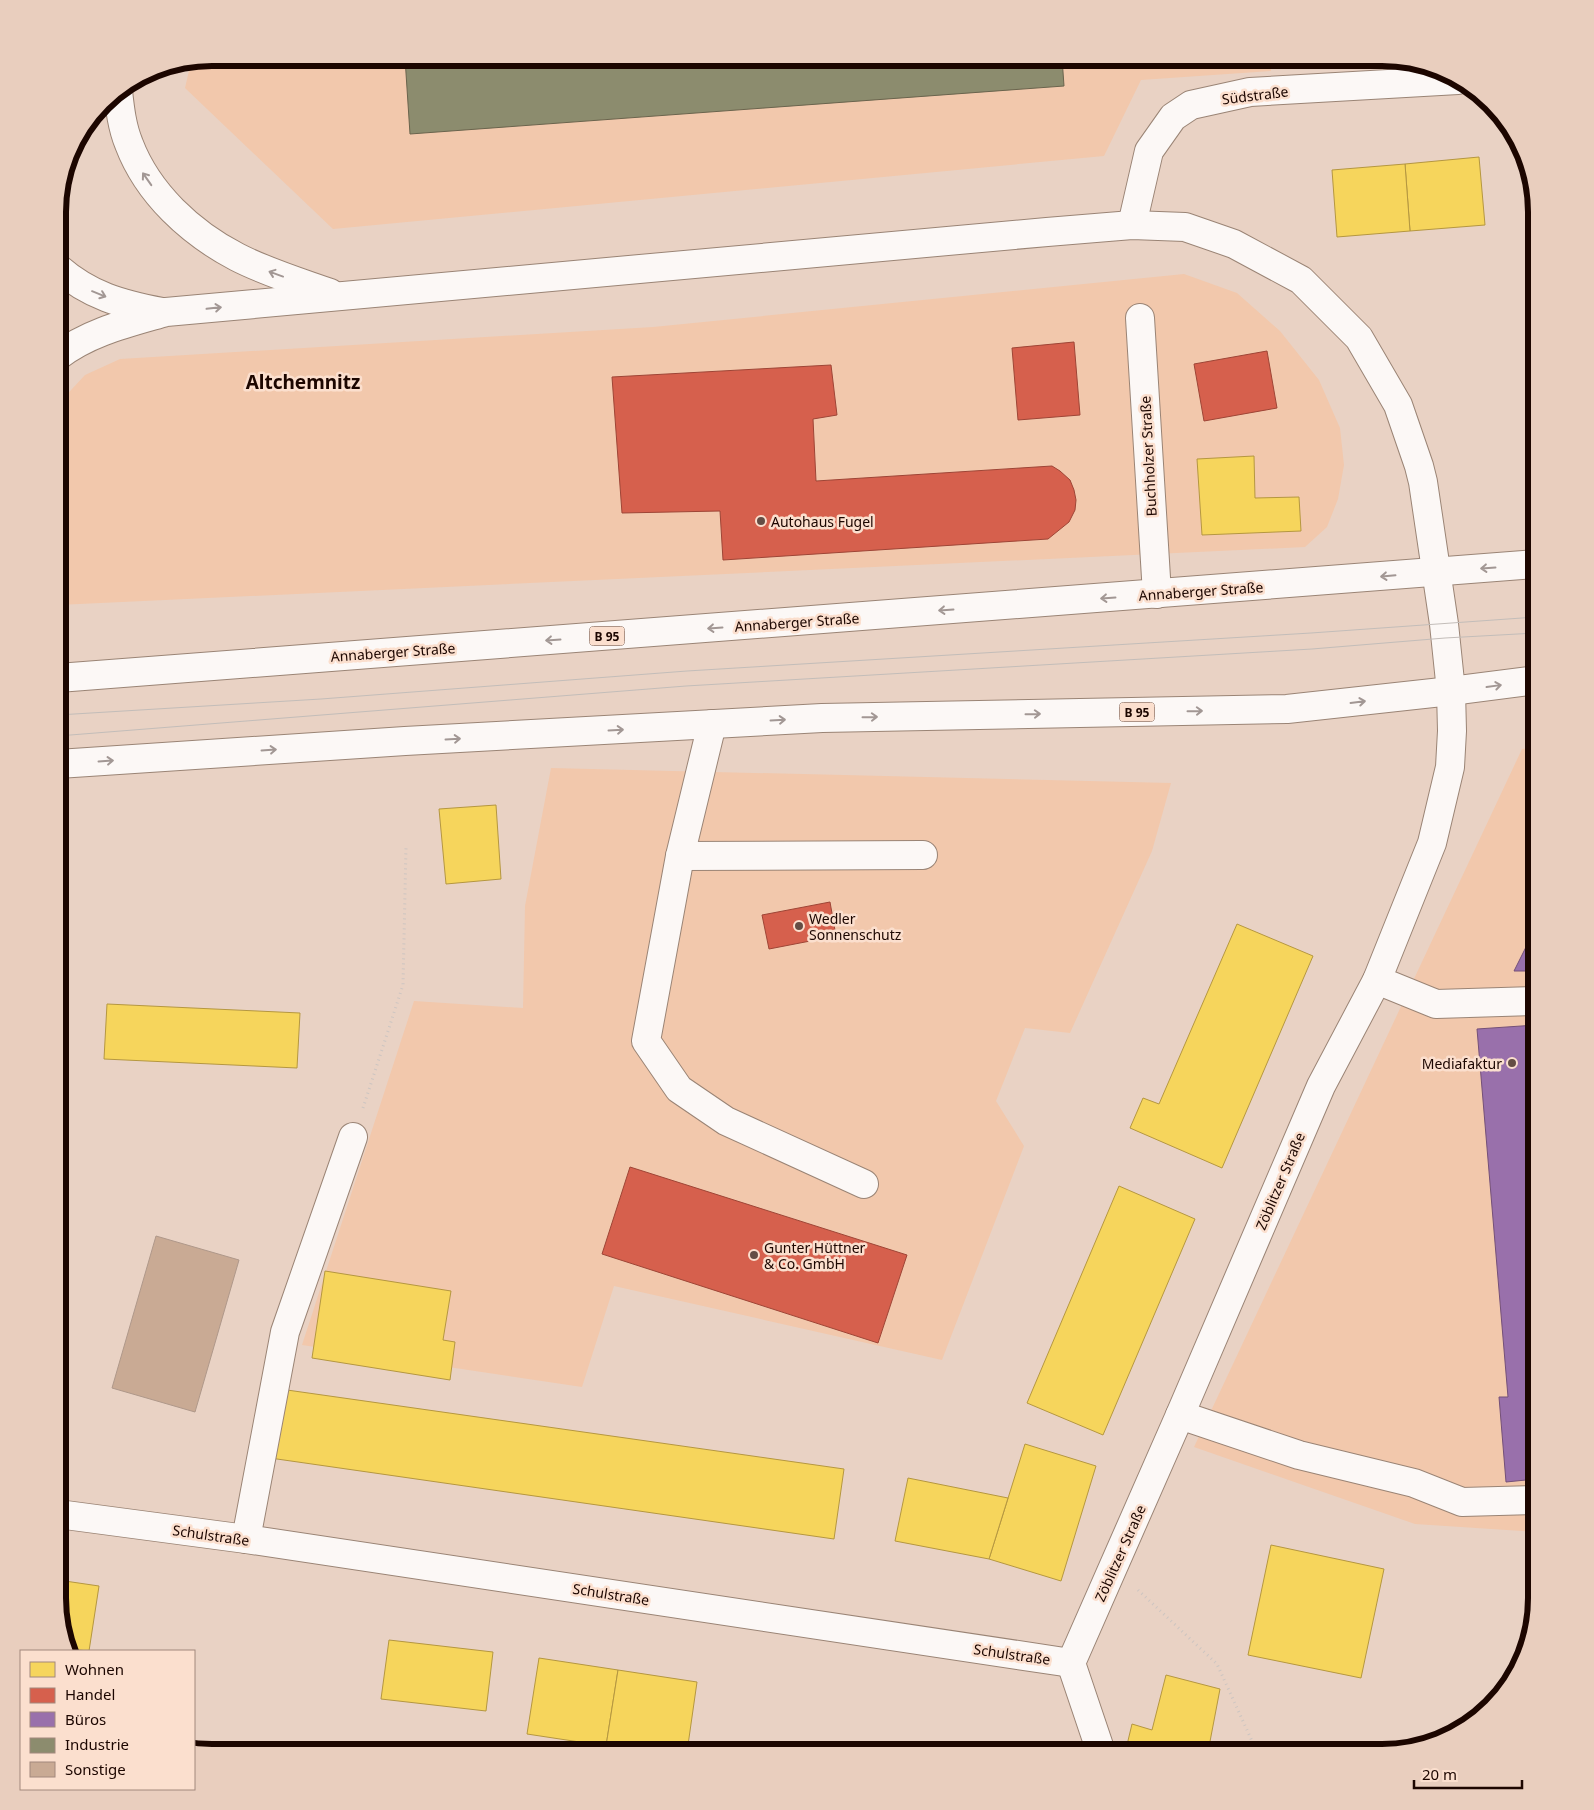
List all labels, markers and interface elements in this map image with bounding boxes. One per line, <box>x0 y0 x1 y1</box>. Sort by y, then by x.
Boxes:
street label: Südstraße <box>1221 81 1289 108</box>
one-way arrow <box>142 172 152 186</box>
one-way arrow <box>268 269 284 278</box>
one-way arrow <box>91 291 106 300</box>
one-way arrow <box>206 303 222 312</box>
district label: Altchemnitz <box>246 369 360 395</box>
street label: Buchholzer Straße <box>1135 395 1161 517</box>
place label: Autohaus Fugel <box>771 512 874 531</box>
marker: Autohaus Fugel <box>755 515 767 527</box>
one-way arrow <box>1480 563 1496 573</box>
one-way arrow <box>1380 571 1396 581</box>
street label: Annaberger Straße <box>1138 577 1264 605</box>
one-way arrow <box>1101 593 1117 603</box>
one-way arrow <box>939 606 955 615</box>
street label: Annaberger Straße <box>734 608 860 636</box>
one-way arrow <box>707 623 723 633</box>
road number: B 95 <box>590 626 624 646</box>
one-way arrow <box>545 636 561 645</box>
street label: Annaberger Straße <box>330 638 456 666</box>
one-way arrow <box>1485 681 1501 691</box>
one-way arrow <box>1349 697 1365 707</box>
road number: B 95 <box>1120 702 1154 722</box>
one-way arrow <box>1187 706 1203 716</box>
one-way arrow <box>1024 709 1041 719</box>
one-way arrow <box>862 712 878 722</box>
one-way arrow <box>770 716 786 725</box>
one-way arrow <box>607 725 623 734</box>
one-way arrow <box>445 734 461 743</box>
one-way arrow <box>260 746 276 755</box>
one-way arrow <box>98 756 114 765</box>
place label: Wedler Sonnenschutz <box>809 909 902 944</box>
marker: Wedler Sonnenschutz <box>793 920 805 932</box>
place label: Mediafaktur <box>1422 1054 1502 1073</box>
marker: Mediafaktur <box>1506 1057 1518 1069</box>
street label: Zöblitzer Straße <box>1251 1129 1309 1233</box>
place label: Gunter Hüttner & Co. GmbH <box>764 1238 866 1273</box>
marker: Gunter Hüttner & Co. GmbH <box>748 1249 760 1261</box>
street label: Zöblitzer Straße <box>1090 1501 1150 1604</box>
street label: Schulstraße <box>171 1520 251 1550</box>
street label: Schulstraße <box>571 1579 651 1609</box>
street label: Schulstraße <box>972 1639 1052 1669</box>
legend <box>20 1650 195 1790</box>
text: Wohnen <box>65 1659 124 1679</box>
text: Handel <box>65 1684 115 1704</box>
text: Büros <box>65 1709 106 1729</box>
text: Industrie <box>65 1734 129 1754</box>
scale bar <box>1414 1758 1522 1790</box>
text: Sonstige <box>65 1759 126 1779</box>
text: 20 m <box>1422 1764 1457 1784</box>

